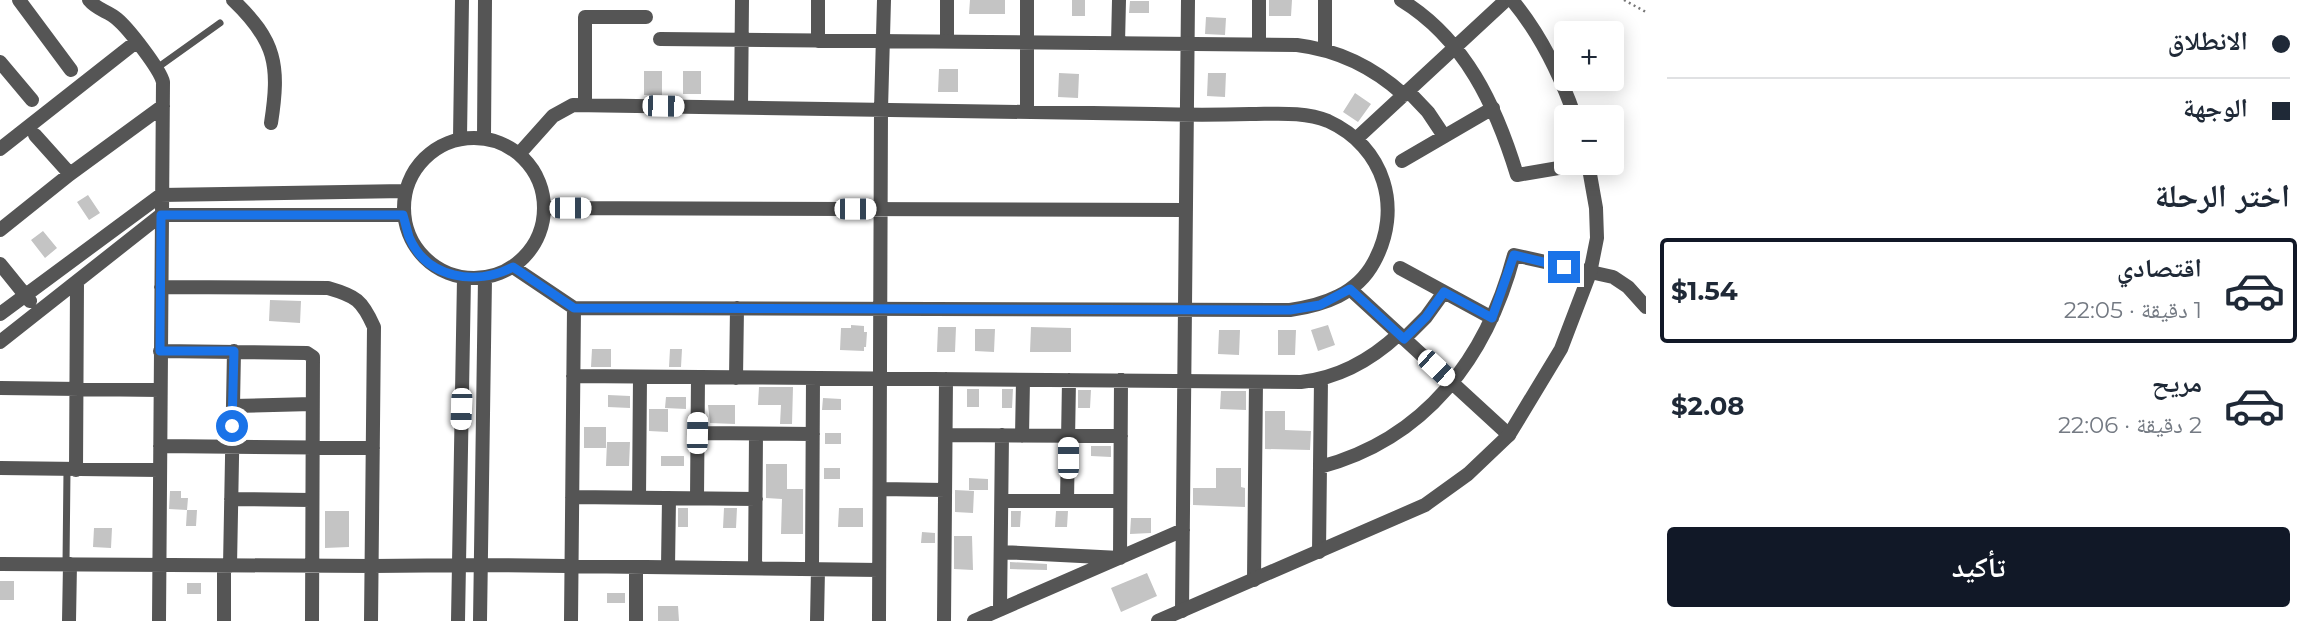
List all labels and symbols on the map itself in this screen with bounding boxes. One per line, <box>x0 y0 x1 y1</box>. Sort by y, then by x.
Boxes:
car <box>642 95 685 117</box>
car <box>550 198 592 219</box>
car <box>835 199 877 220</box>
route end <box>1548 251 1580 283</box>
car <box>1414 346 1459 390</box>
car <box>450 388 473 430</box>
route start <box>216 410 248 442</box>
car <box>687 412 708 454</box>
car <box>1058 437 1079 479</box>

